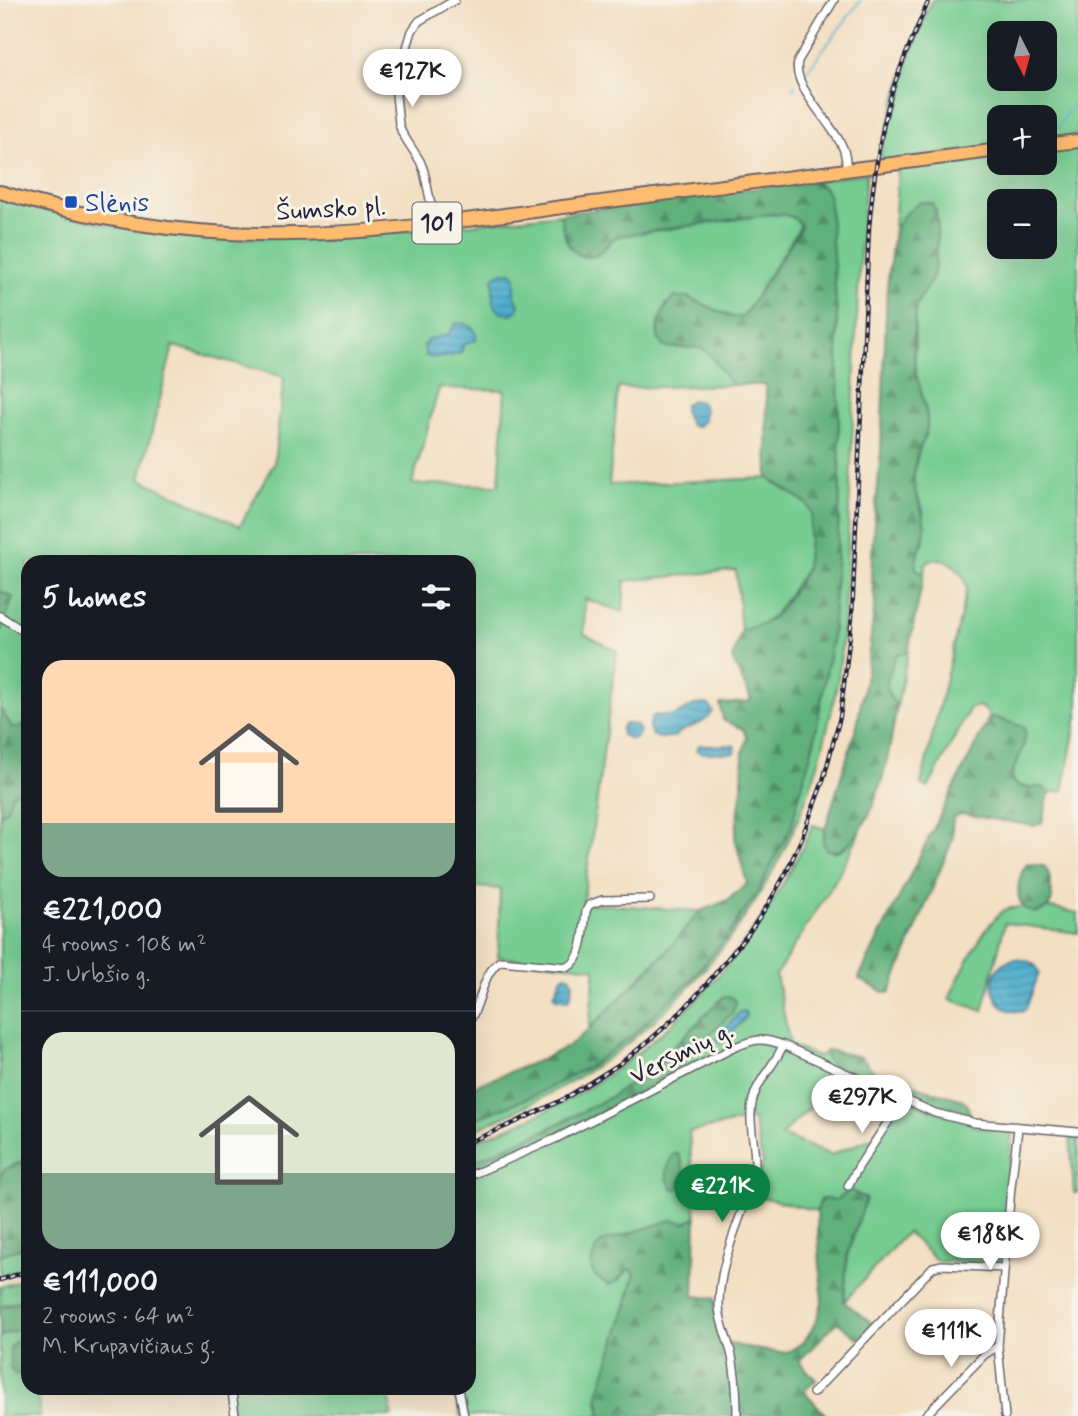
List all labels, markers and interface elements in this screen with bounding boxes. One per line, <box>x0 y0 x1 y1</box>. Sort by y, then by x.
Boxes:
north arrow <box>987 21 1057 91</box>
map controls <box>987 21 1057 259</box>
pin: €127K <box>363 50 461 109</box>
text: €127K <box>379 57 445 87</box>
button: + <box>987 105 1057 175</box>
place label: Slėnis <box>85 187 149 221</box>
button: − <box>987 189 1057 259</box>
street label: Šumsko pl. <box>275 190 387 230</box>
marker: Slėnis <box>63 194 79 210</box>
road number: 101 <box>412 202 462 244</box>
text: 5 homes <box>42 578 147 617</box>
icon: filters <box>417 578 455 616</box>
icon: home <box>186 705 312 831</box>
text: €221,000 <box>42 891 162 930</box>
text: 4 rooms · 108 m² <box>42 930 207 960</box>
text: J. Urbšio g. <box>42 960 151 990</box>
street label: Versmių g. <box>624 1014 740 1094</box>
pin: €297K <box>813 1076 911 1135</box>
icon: home <box>186 1077 312 1203</box>
text: €297K <box>827 1083 897 1113</box>
pin: €221K <box>673 1164 771 1224</box>
text: €221K <box>690 1172 754 1202</box>
pin: €188K <box>941 1212 1039 1272</box>
text: €188K <box>957 1220 1023 1250</box>
text: €111,000 <box>42 1263 158 1302</box>
text: 2 rooms · 64 m² <box>42 1302 194 1332</box>
pin: €111K <box>902 1310 1000 1369</box>
text: €111K <box>921 1317 981 1347</box>
text: M. Krupavičiaus g. <box>42 1332 215 1362</box>

